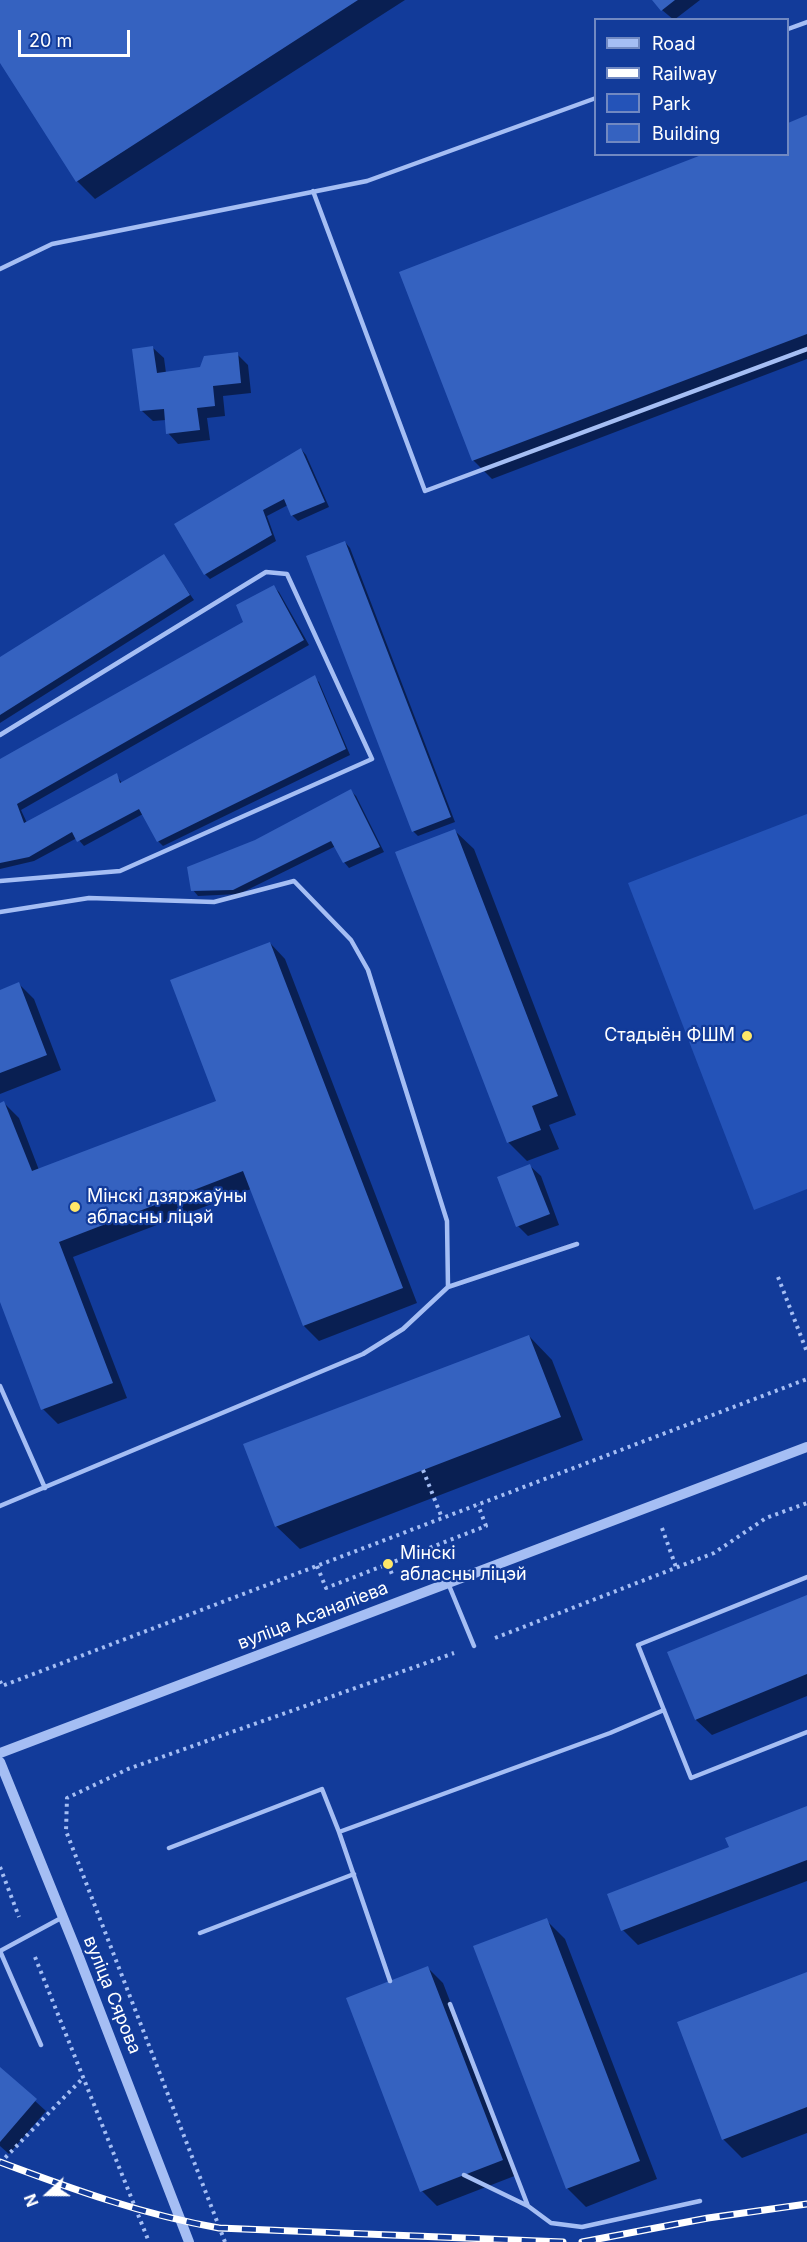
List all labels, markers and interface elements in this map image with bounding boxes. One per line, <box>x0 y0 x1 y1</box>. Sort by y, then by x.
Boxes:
scale bar <box>21 18 134 56</box>
legend <box>594 18 789 156</box>
text: 20 m <box>29 30 72 51</box>
text: Road <box>652 33 695 54</box>
text: Railway <box>652 63 717 84</box>
text: Park <box>652 93 691 114</box>
text: Building <box>652 123 720 144</box>
place label: Стадыён ФШМ <box>604 1025 735 1047</box>
marker: Стадыён ФШМ <box>740 1029 754 1043</box>
place label: Мінскі дзяржаўны абласны ліцэй <box>87 1186 247 1228</box>
marker: Мінскі дзяржаўны абласны ліцэй <box>68 1200 82 1214</box>
place label: Мінскі абласны ліцэй <box>400 1543 527 1586</box>
marker: Мінскі абласны ліцэй <box>381 1557 395 1571</box>
street label: вуліца Асаналіева <box>235 1577 391 1655</box>
street label: вуліца Сярова <box>79 1933 145 2057</box>
north arrow <box>18 2164 78 2224</box>
text: N <box>20 2191 43 2210</box>

